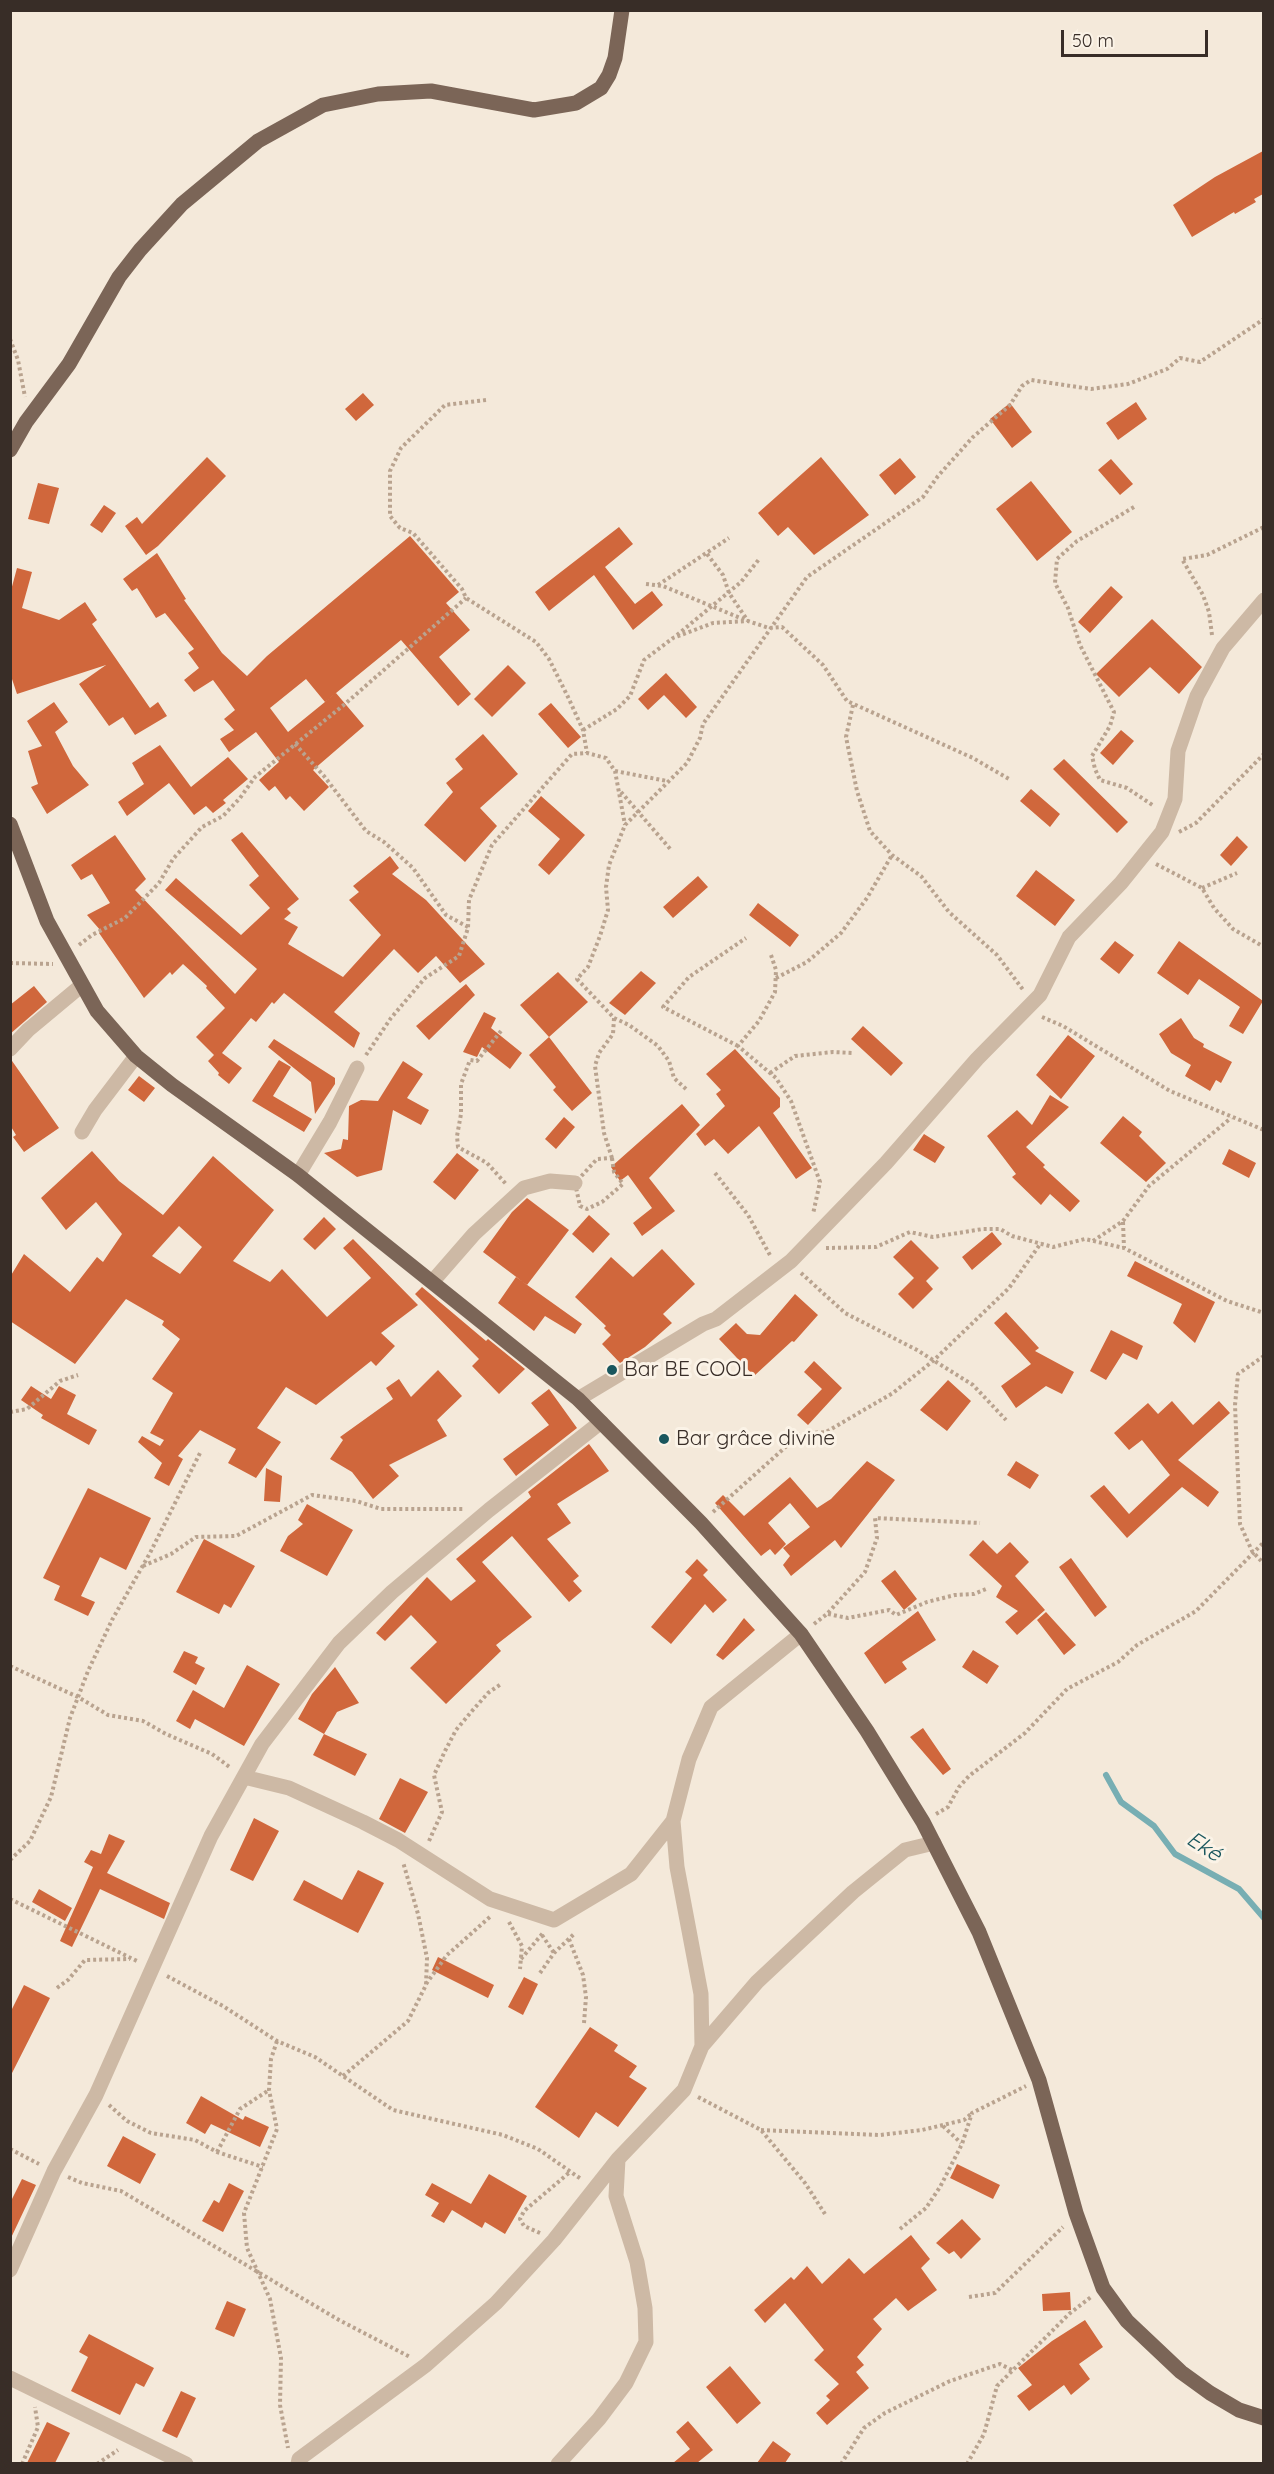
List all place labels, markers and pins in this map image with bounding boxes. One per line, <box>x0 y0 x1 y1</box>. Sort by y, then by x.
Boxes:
place label: Bar BE COOL <box>624 1357 753 1383</box>
marker: Bar BE COOL <box>605 1363 619 1377</box>
place label: Bar grâce divine <box>676 1426 835 1452</box>
marker: Bar grâce divine <box>657 1432 671 1446</box>

